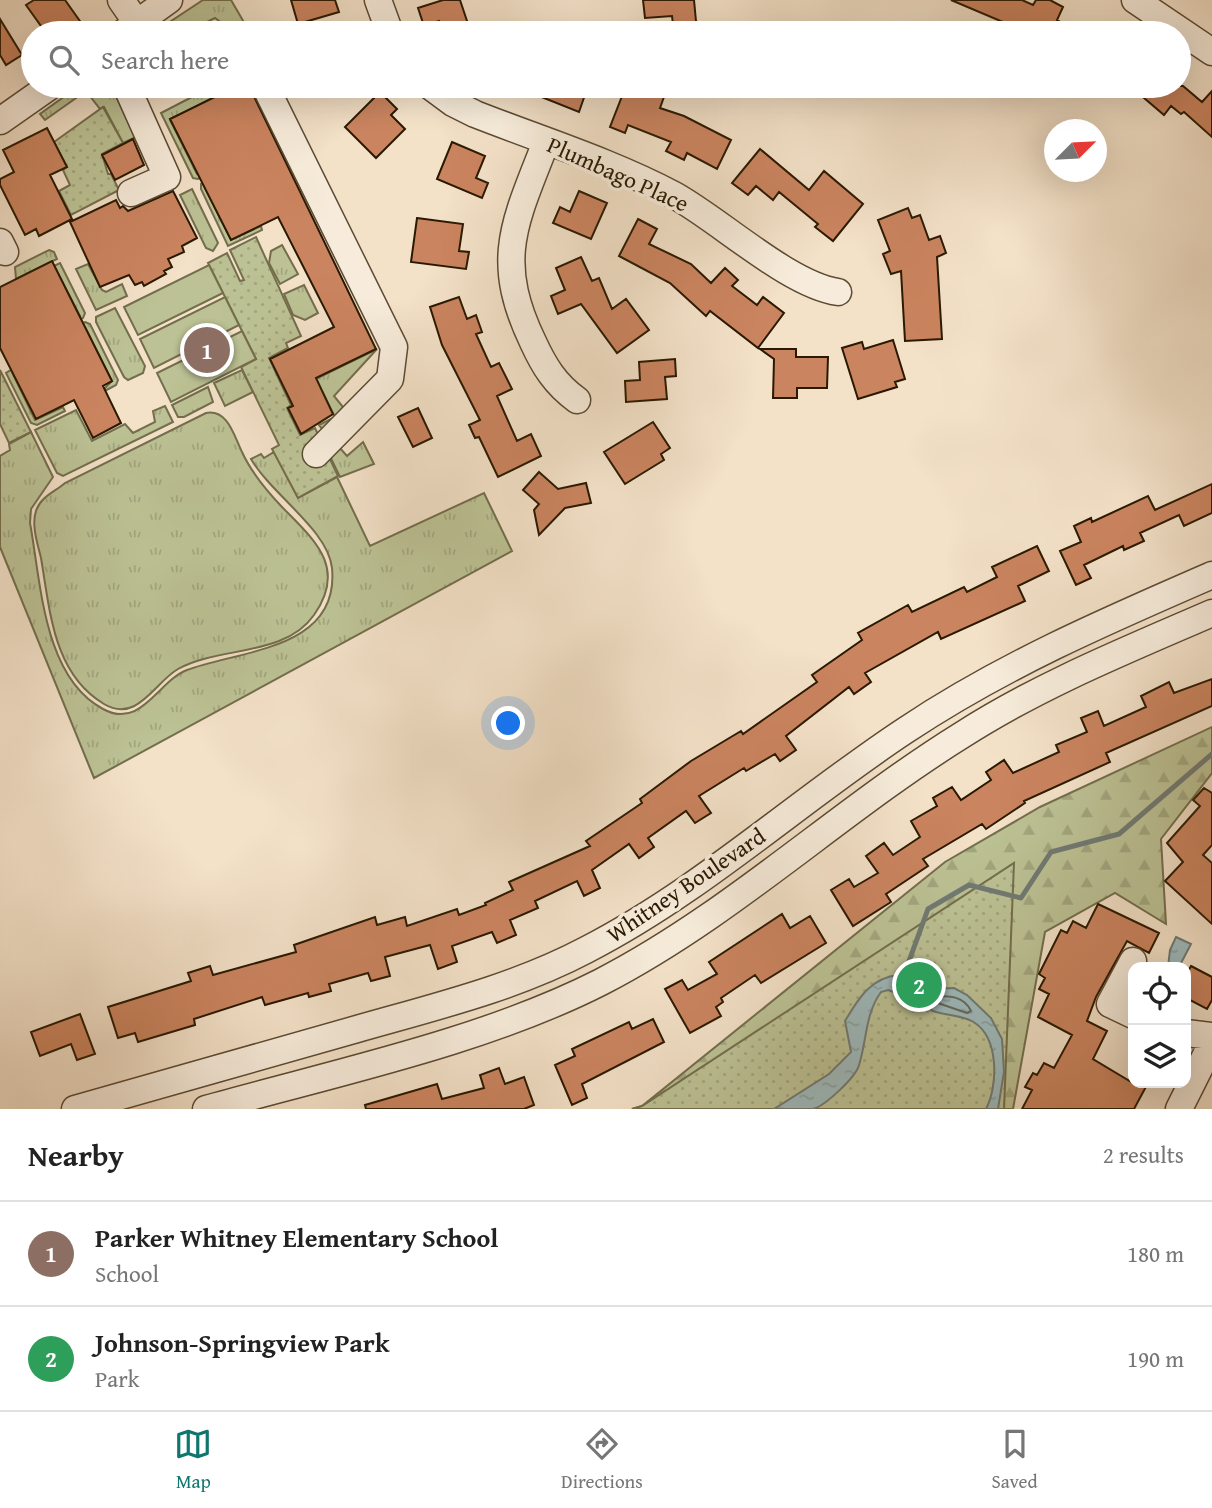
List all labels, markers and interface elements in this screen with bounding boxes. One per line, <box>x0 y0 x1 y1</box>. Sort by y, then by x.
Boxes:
search box <box>21 21 1191 98</box>
text: Search here <box>101 40 229 79</box>
icon: search <box>45 41 83 79</box>
north arrow <box>1044 119 1107 182</box>
street label: Plumbago Place <box>542 128 694 219</box>
pin: 1 <box>184 324 230 376</box>
your location <box>491 706 525 740</box>
street label: Whitney Boulevard <box>600 819 772 950</box>
pin: 2 <box>896 959 942 1011</box>
map controls <box>1128 962 1191 1088</box>
button: locate <box>1128 962 1191 1025</box>
button: layers <box>1128 1025 1191 1088</box>
text: Nearby <box>28 1133 124 1177</box>
text: 2 results <box>1103 1138 1184 1171</box>
text: Parker Whitney Elementary School <box>95 1218 498 1257</box>
text: 1 <box>45 1237 57 1270</box>
text: 180 m <box>1127 1237 1184 1270</box>
text: School <box>95 1257 159 1290</box>
text: Johnson-Springview Park <box>95 1323 390 1362</box>
text: 2 <box>45 1342 57 1375</box>
text: 190 m <box>1127 1342 1184 1375</box>
text: Park <box>95 1362 139 1395</box>
tab: Map <box>174 1425 212 1495</box>
tab: Directions <box>561 1425 643 1495</box>
tab: Saved <box>992 1425 1038 1495</box>

